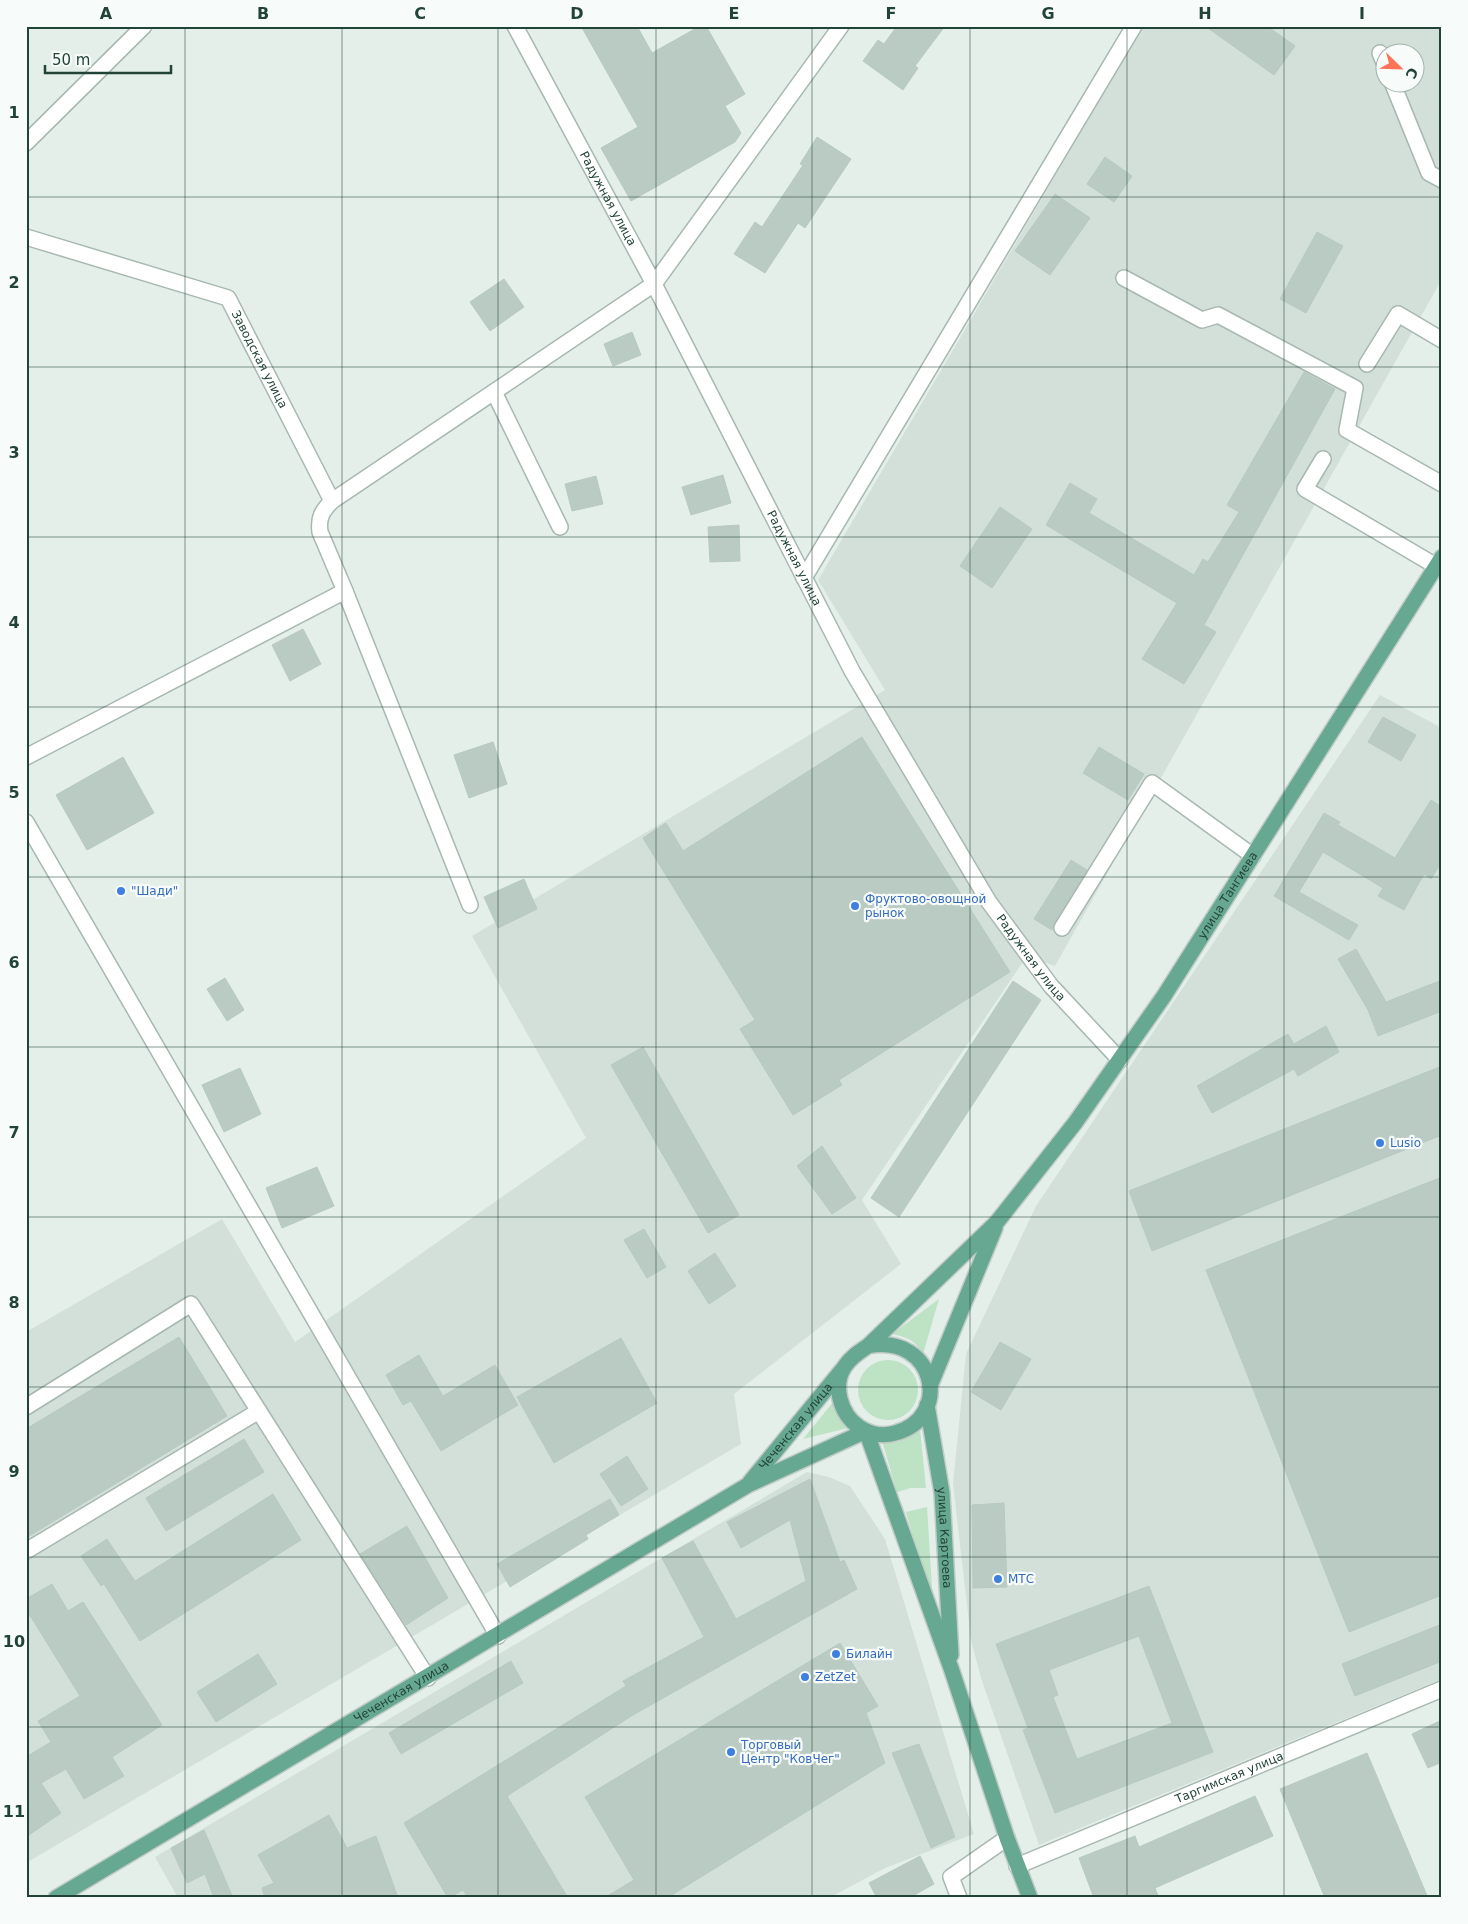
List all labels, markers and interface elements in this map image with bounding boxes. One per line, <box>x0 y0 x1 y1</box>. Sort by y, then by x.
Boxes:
text: A <box>100 4 113 23</box>
text: B <box>257 4 269 23</box>
text: C <box>414 4 426 23</box>
text: D <box>570 4 584 23</box>
text: E <box>729 4 739 23</box>
text: F <box>886 4 896 23</box>
text: G <box>1041 4 1055 23</box>
text: H <box>1198 4 1212 23</box>
text: I <box>1359 4 1365 23</box>
scale bar <box>45 42 171 74</box>
north arrow <box>1376 42 1426 92</box>
text: 50 m <box>52 51 90 69</box>
text: С <box>1403 65 1421 81</box>
text: 1 <box>8 103 20 122</box>
street label: Радужная улица <box>577 149 639 248</box>
text: 2 <box>8 273 20 292</box>
street label: Заводская улица <box>229 308 290 411</box>
text: 3 <box>8 443 20 462</box>
street label: Радужная улица <box>764 508 824 608</box>
text: 4 <box>8 613 20 632</box>
text: 5 <box>8 783 20 802</box>
street label: улица Тангиева <box>1195 849 1260 942</box>
place label: "Шади" <box>131 884 178 898</box>
marker: "Шади" <box>115 885 127 897</box>
place label: Фруктово-овощной рынок <box>865 892 986 920</box>
marker: Фруктово-овощной рынок <box>849 900 861 912</box>
street label: Радужная улица <box>993 912 1068 1004</box>
text: 6 <box>8 953 20 972</box>
text: 7 <box>8 1123 20 1142</box>
place label: Lusio <box>1390 1136 1421 1150</box>
marker: Lusio <box>1374 1137 1386 1149</box>
text: 8 <box>8 1293 20 1312</box>
street label: Чеченская улица <box>756 1380 836 1473</box>
text: 9 <box>8 1462 20 1481</box>
street label: улица Картоева <box>934 1486 954 1589</box>
place label: МТС <box>1008 1572 1034 1586</box>
marker: МТС <box>992 1573 1004 1585</box>
text: 10 <box>3 1632 25 1651</box>
place label: Билайн <box>846 1647 893 1661</box>
marker: Билайн <box>830 1648 842 1660</box>
street label: Чеченская улица <box>351 1658 451 1726</box>
place label: ZetZet <box>815 1670 856 1684</box>
marker: ZetZet <box>799 1671 811 1683</box>
place label: Торговый Центр "КовЧег" <box>740 1738 840 1766</box>
marker: Торговый Центр "КовЧег" <box>725 1746 737 1758</box>
street label: Таргимская улица <box>1172 1749 1286 1807</box>
text: 11 <box>3 1802 25 1821</box>

